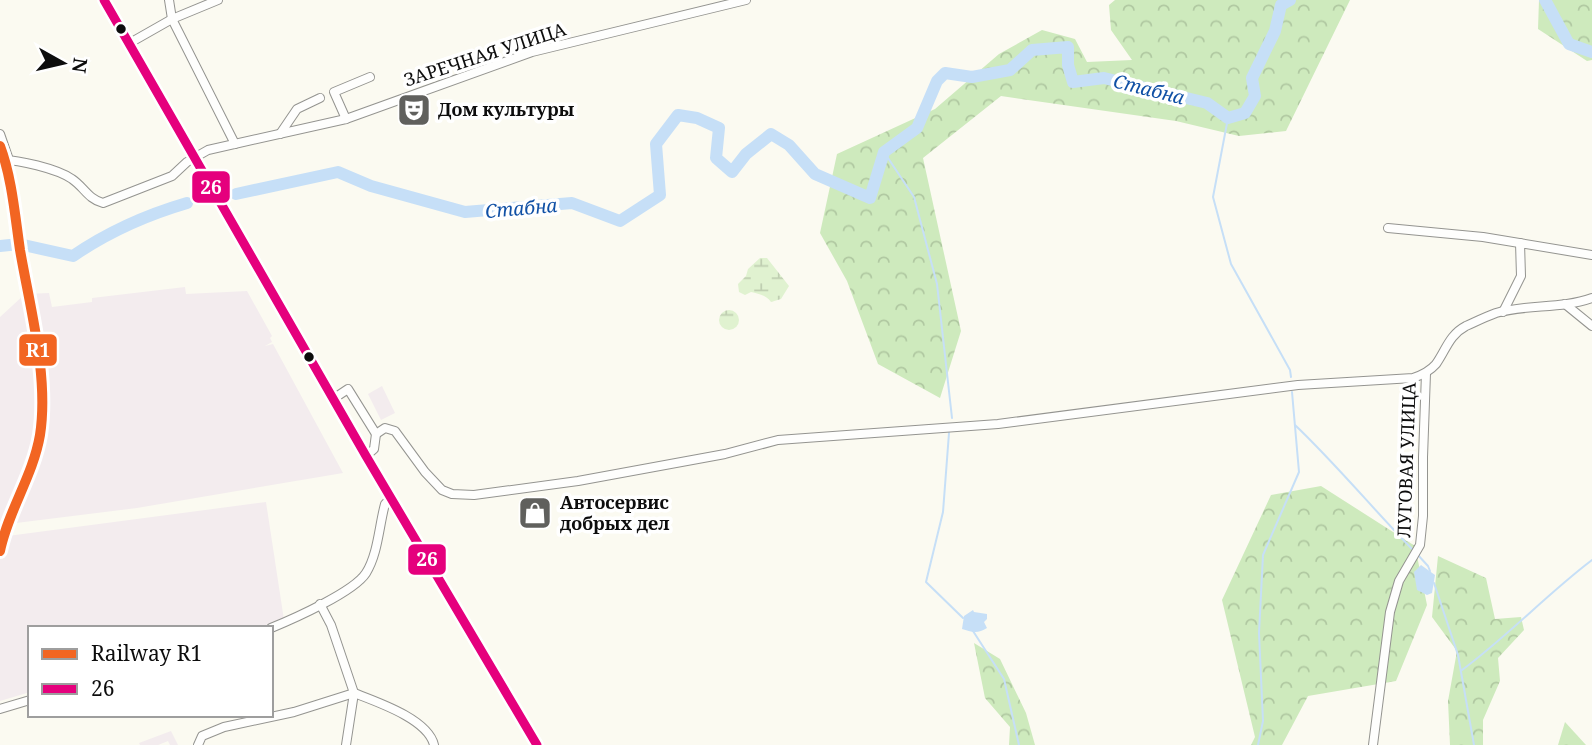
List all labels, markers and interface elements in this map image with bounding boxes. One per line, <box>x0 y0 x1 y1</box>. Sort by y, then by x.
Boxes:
street label: ЗАРЕЧНАЯ УЛИЦА <box>401 16 569 92</box>
unlabelled marker <box>114 22 128 36</box>
north arrow <box>28 28 98 98</box>
text: N <box>66 56 94 75</box>
water label: Стабна <box>1111 68 1188 110</box>
theatre icon: Дом культуры <box>395 91 433 129</box>
place label: Дом культуры <box>438 97 575 121</box>
line badge: 26 <box>191 170 231 204</box>
text: 26 <box>200 174 222 200</box>
water label: Стабна <box>484 192 558 224</box>
line badge: R1 <box>18 333 58 367</box>
text: R1 <box>26 337 50 363</box>
unlabelled marker <box>302 350 316 364</box>
street label: ЛУГОВАЯ УЛИЦА <box>1391 381 1421 538</box>
place label: Автосервис добрых дел <box>560 490 669 535</box>
shop icon: Автосервис добрых дел <box>516 494 554 532</box>
line badge: 26 <box>407 543 447 576</box>
text: 26 <box>416 546 438 572</box>
legend <box>28 626 273 717</box>
text: Railway R1 <box>91 639 202 667</box>
text: 26 <box>91 674 114 702</box>

